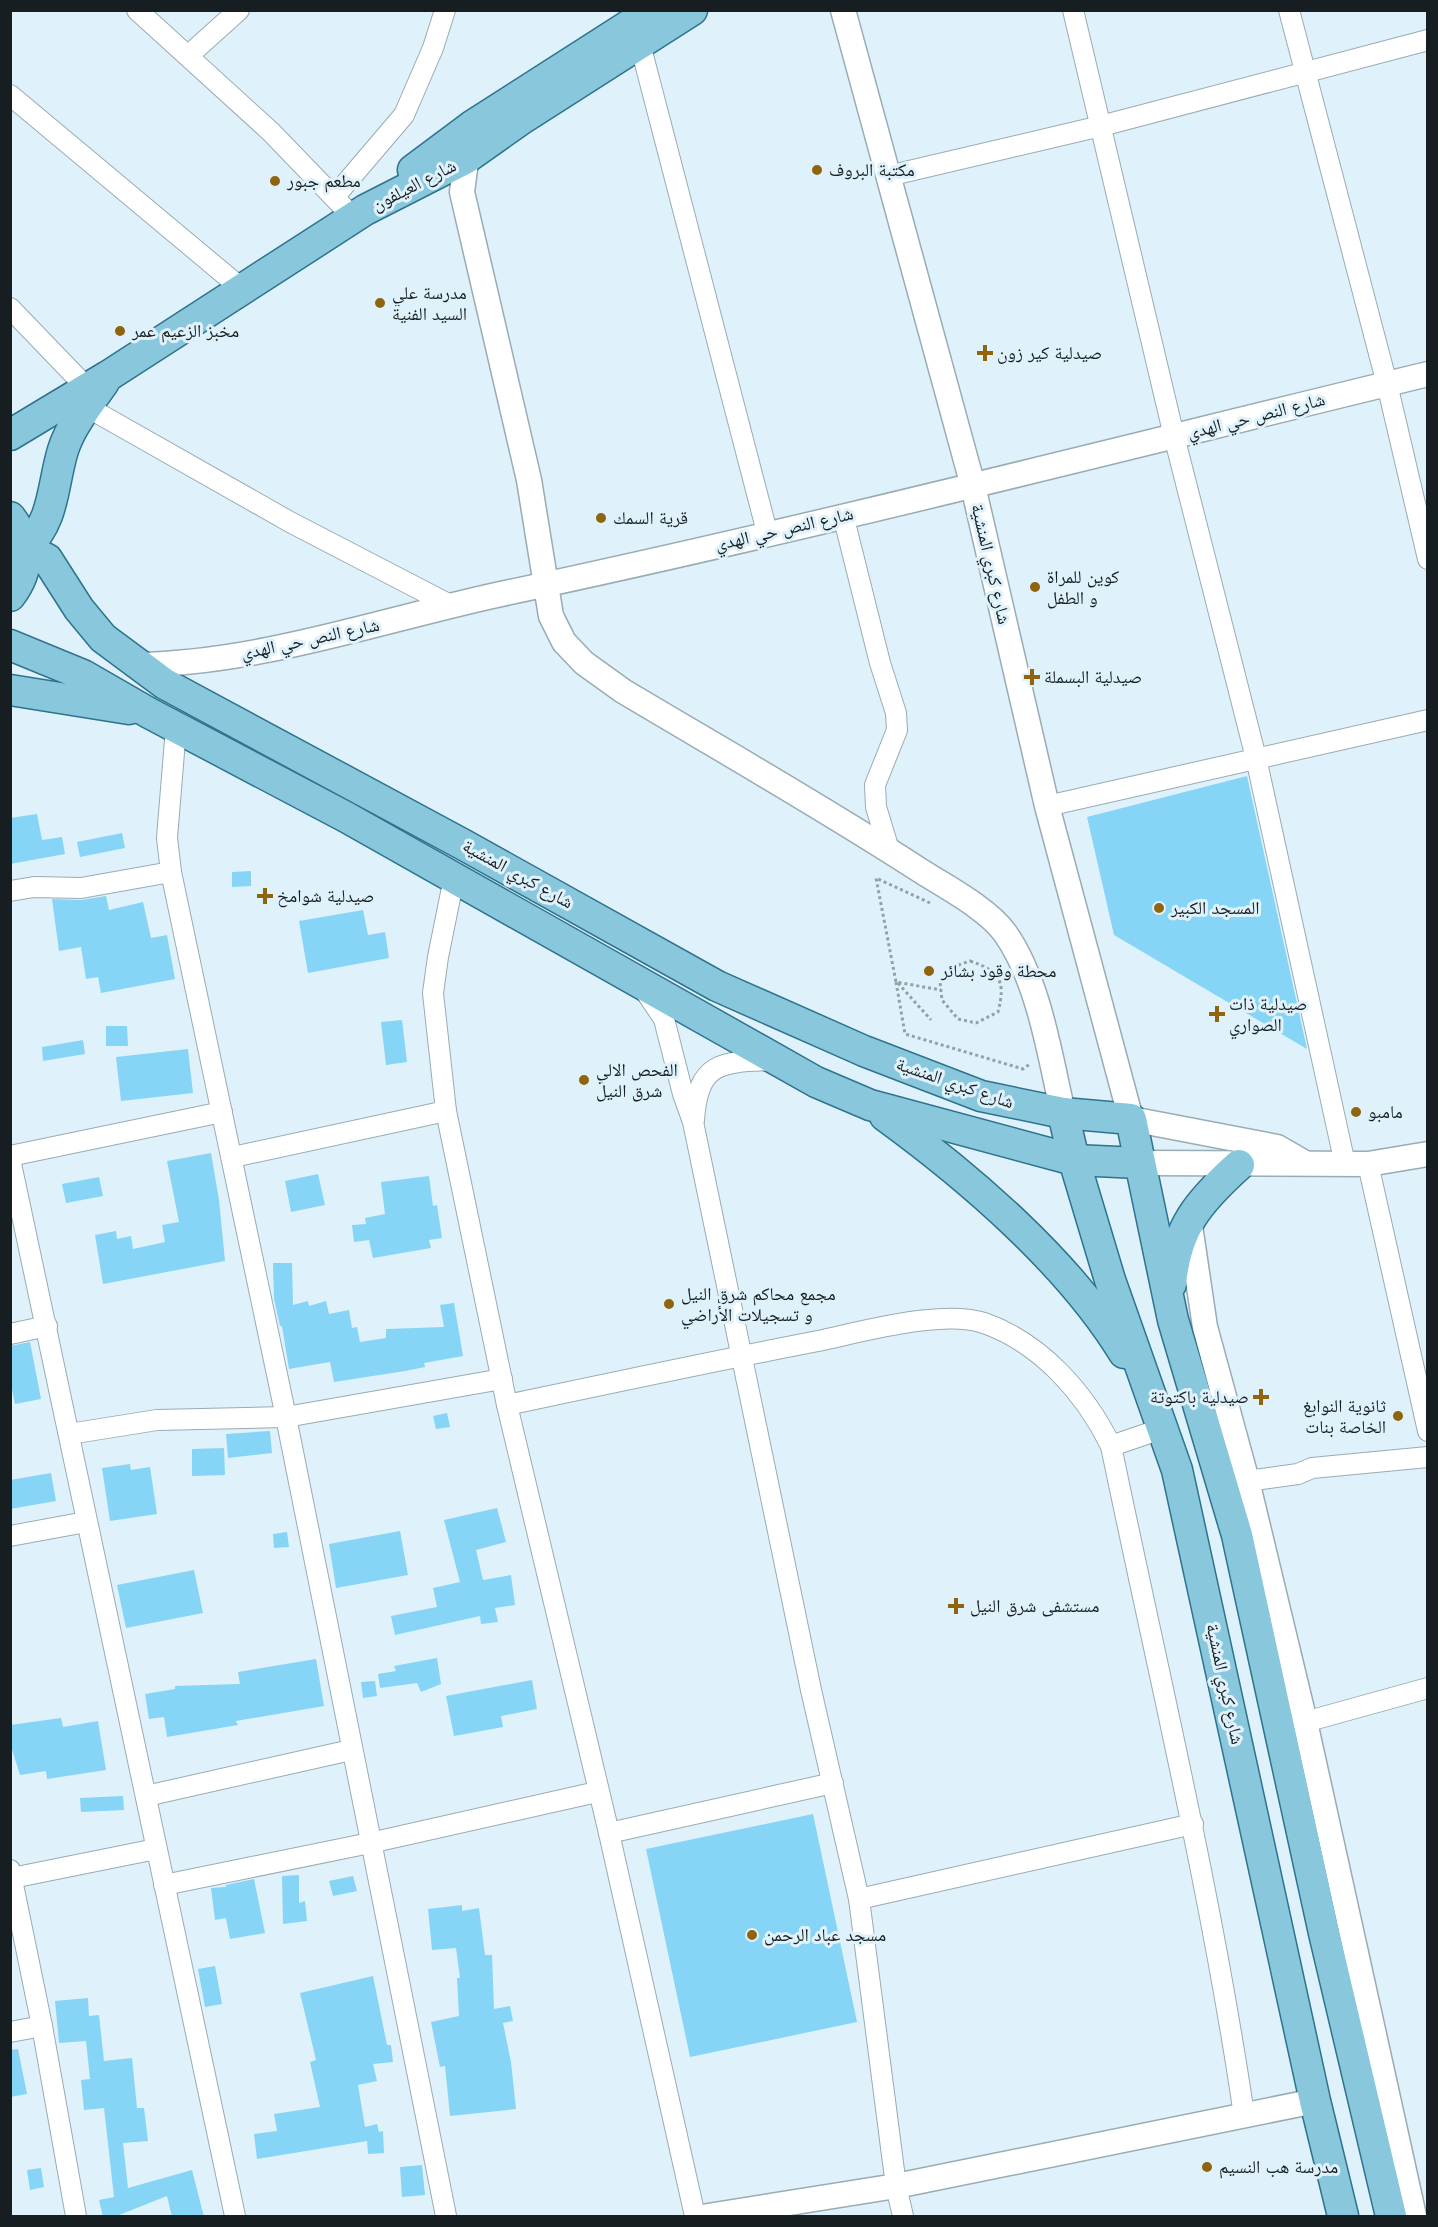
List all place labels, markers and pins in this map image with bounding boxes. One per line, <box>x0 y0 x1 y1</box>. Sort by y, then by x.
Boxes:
place label: مكتبة البروف <box>829 159 915 181</box>
marker: مكتبة البروف <box>810 163 824 177</box>
place label: مطعم جبور <box>286 170 361 193</box>
marker: مطعم جبور <box>268 174 282 188</box>
place label: مدرسة علي السيد الفنية <box>392 282 467 325</box>
marker: مدرسة علي السيد الفنية <box>373 296 387 310</box>
place label: مخبز الزعيم عمر <box>131 320 239 343</box>
marker: مخبز الزعيم عمر <box>113 324 127 338</box>
place label: صيدلية كير زون <box>997 342 1102 364</box>
marker: صيدلية كير زون <box>978 346 992 360</box>
place label: قرية السمك <box>613 507 688 529</box>
marker: قرية السمك <box>594 511 608 525</box>
place label: كوين للمراة و الطفل <box>1047 566 1120 609</box>
marker: كوين للمراة و الطفل <box>1028 580 1042 594</box>
place label: صيدلية البسملة <box>1044 666 1142 688</box>
marker: صيدلية البسملة <box>1025 670 1039 684</box>
place label: صيدلية شوامخ <box>277 885 375 908</box>
marker: صيدلية شوامخ <box>258 889 272 903</box>
place label: المسجد الكبير <box>1170 897 1260 919</box>
marker: المسجد الكبير <box>1152 901 1166 915</box>
place label: محطة وقود بشائر <box>940 960 1057 982</box>
marker: محطة وقود بشائر <box>922 964 936 978</box>
place label: صيدلية ذات الصواري <box>1229 993 1307 1040</box>
marker: صيدلية ذات الصواري <box>1210 1007 1224 1021</box>
place label: الفحص الالي شرق النيل <box>596 1059 678 1102</box>
marker: الفحص الالي شرق النيل <box>577 1073 591 1087</box>
place label: مامبو <box>1368 1101 1403 1123</box>
marker: مامبو <box>1349 1105 1363 1119</box>
place label: مجمع محاكم شرق النيل و تسجيلات الأراضي <box>681 1283 836 1330</box>
marker: مجمع محاكم شرق النيل و تسجيلات الأراضي <box>662 1297 676 1311</box>
place label: صيدلية باكتوتة <box>1150 1386 1249 1408</box>
marker: صيدلية باكتوتة <box>1254 1390 1268 1404</box>
place label: ثانوية النوابغ الخاصة بنات <box>1303 1395 1386 1438</box>
marker: ثانوية النوابغ الخاصة بنات <box>1391 1409 1405 1423</box>
place label: مستشفى شرق النيل <box>970 1595 1099 1617</box>
marker: مستشفى شرق النيل <box>947 1597 965 1615</box>
place label: مسجد عباد الرحمن <box>764 1924 886 1946</box>
marker: مسجد عباد الرحمن <box>745 1928 759 1942</box>
place label: مدرسة هب النسيم <box>1219 2156 1338 2179</box>
marker: مدرسة هب النسيم <box>1200 2160 1214 2174</box>

